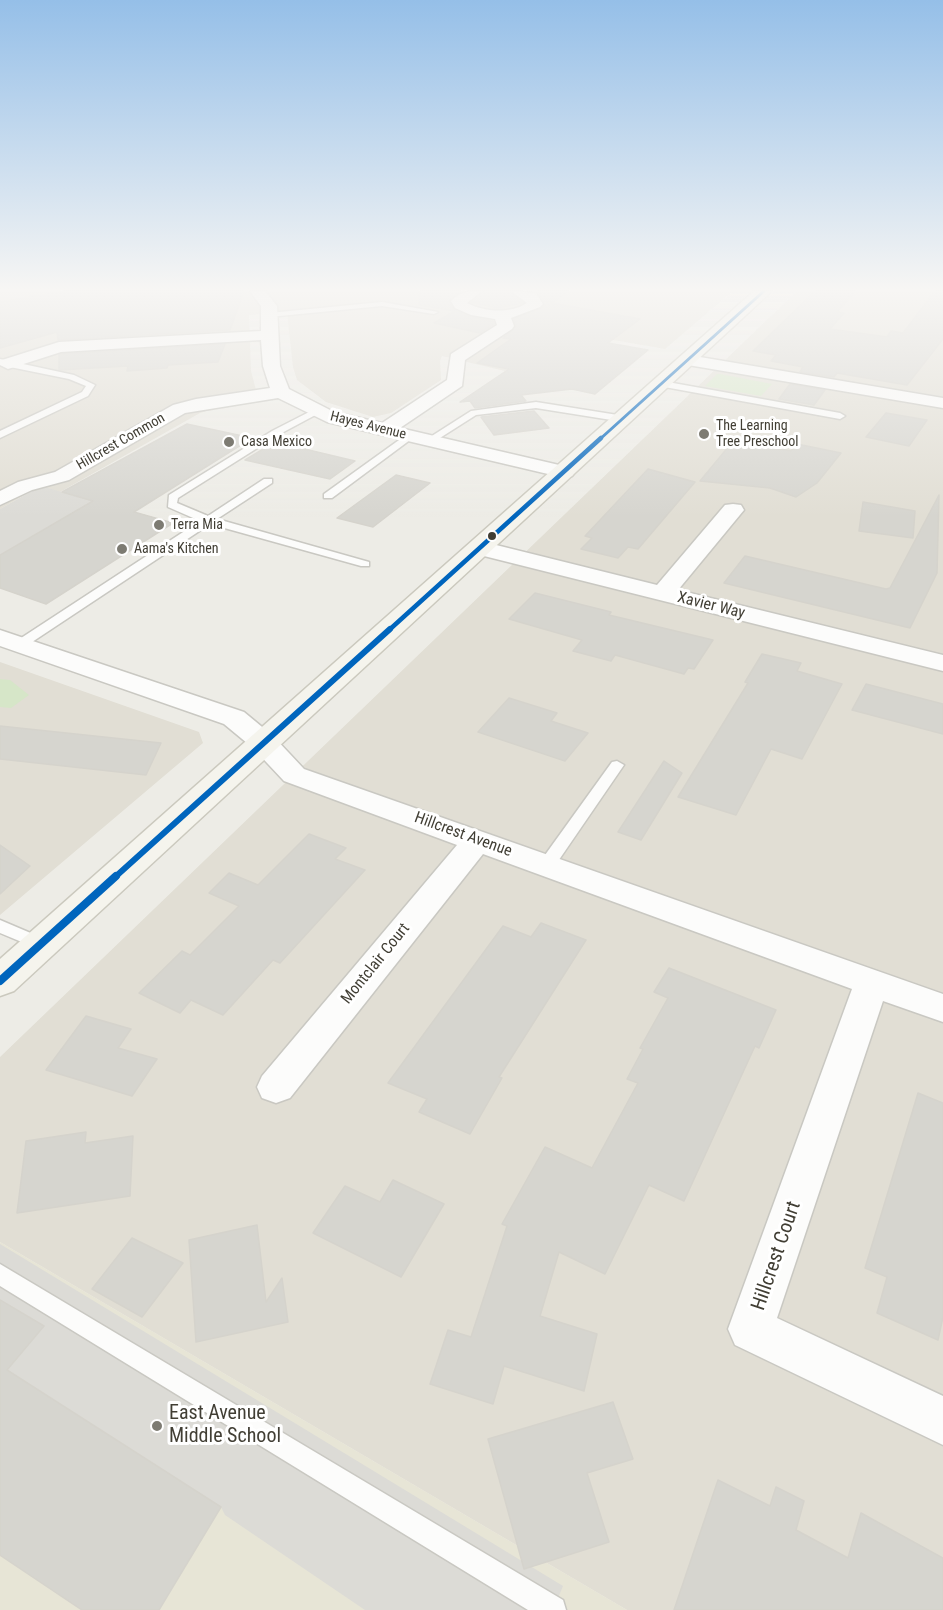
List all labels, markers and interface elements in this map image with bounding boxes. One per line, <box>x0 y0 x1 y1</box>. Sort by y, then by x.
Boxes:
street label: Hayes Avenue <box>328 408 408 444</box>
street label: Hillcrest Common <box>74 410 168 474</box>
place label: The Learning Tree Preschool <box>716 418 799 450</box>
marker: The Learning Tree Preschool <box>697 427 711 441</box>
place label: Casa Mexico <box>241 434 312 450</box>
marker: Casa Mexico <box>222 435 236 449</box>
place label: Terra Mia <box>171 517 223 533</box>
marker: Terra Mia <box>152 518 166 532</box>
unlabelled marker <box>486 530 498 542</box>
place label: Aama's Kitchen <box>134 541 219 557</box>
marker: Aama's Kitchen <box>115 542 129 556</box>
street label: Xavier Way <box>675 588 747 624</box>
street label: Hillcrest Avenue <box>412 808 514 862</box>
street label: Montclair Court <box>338 920 414 1008</box>
street label: Hillcrest Court <box>747 1198 807 1314</box>
place label: East Avenue Middle School <box>169 1402 281 1449</box>
marker: East Avenue Middle School <box>150 1419 164 1433</box>

